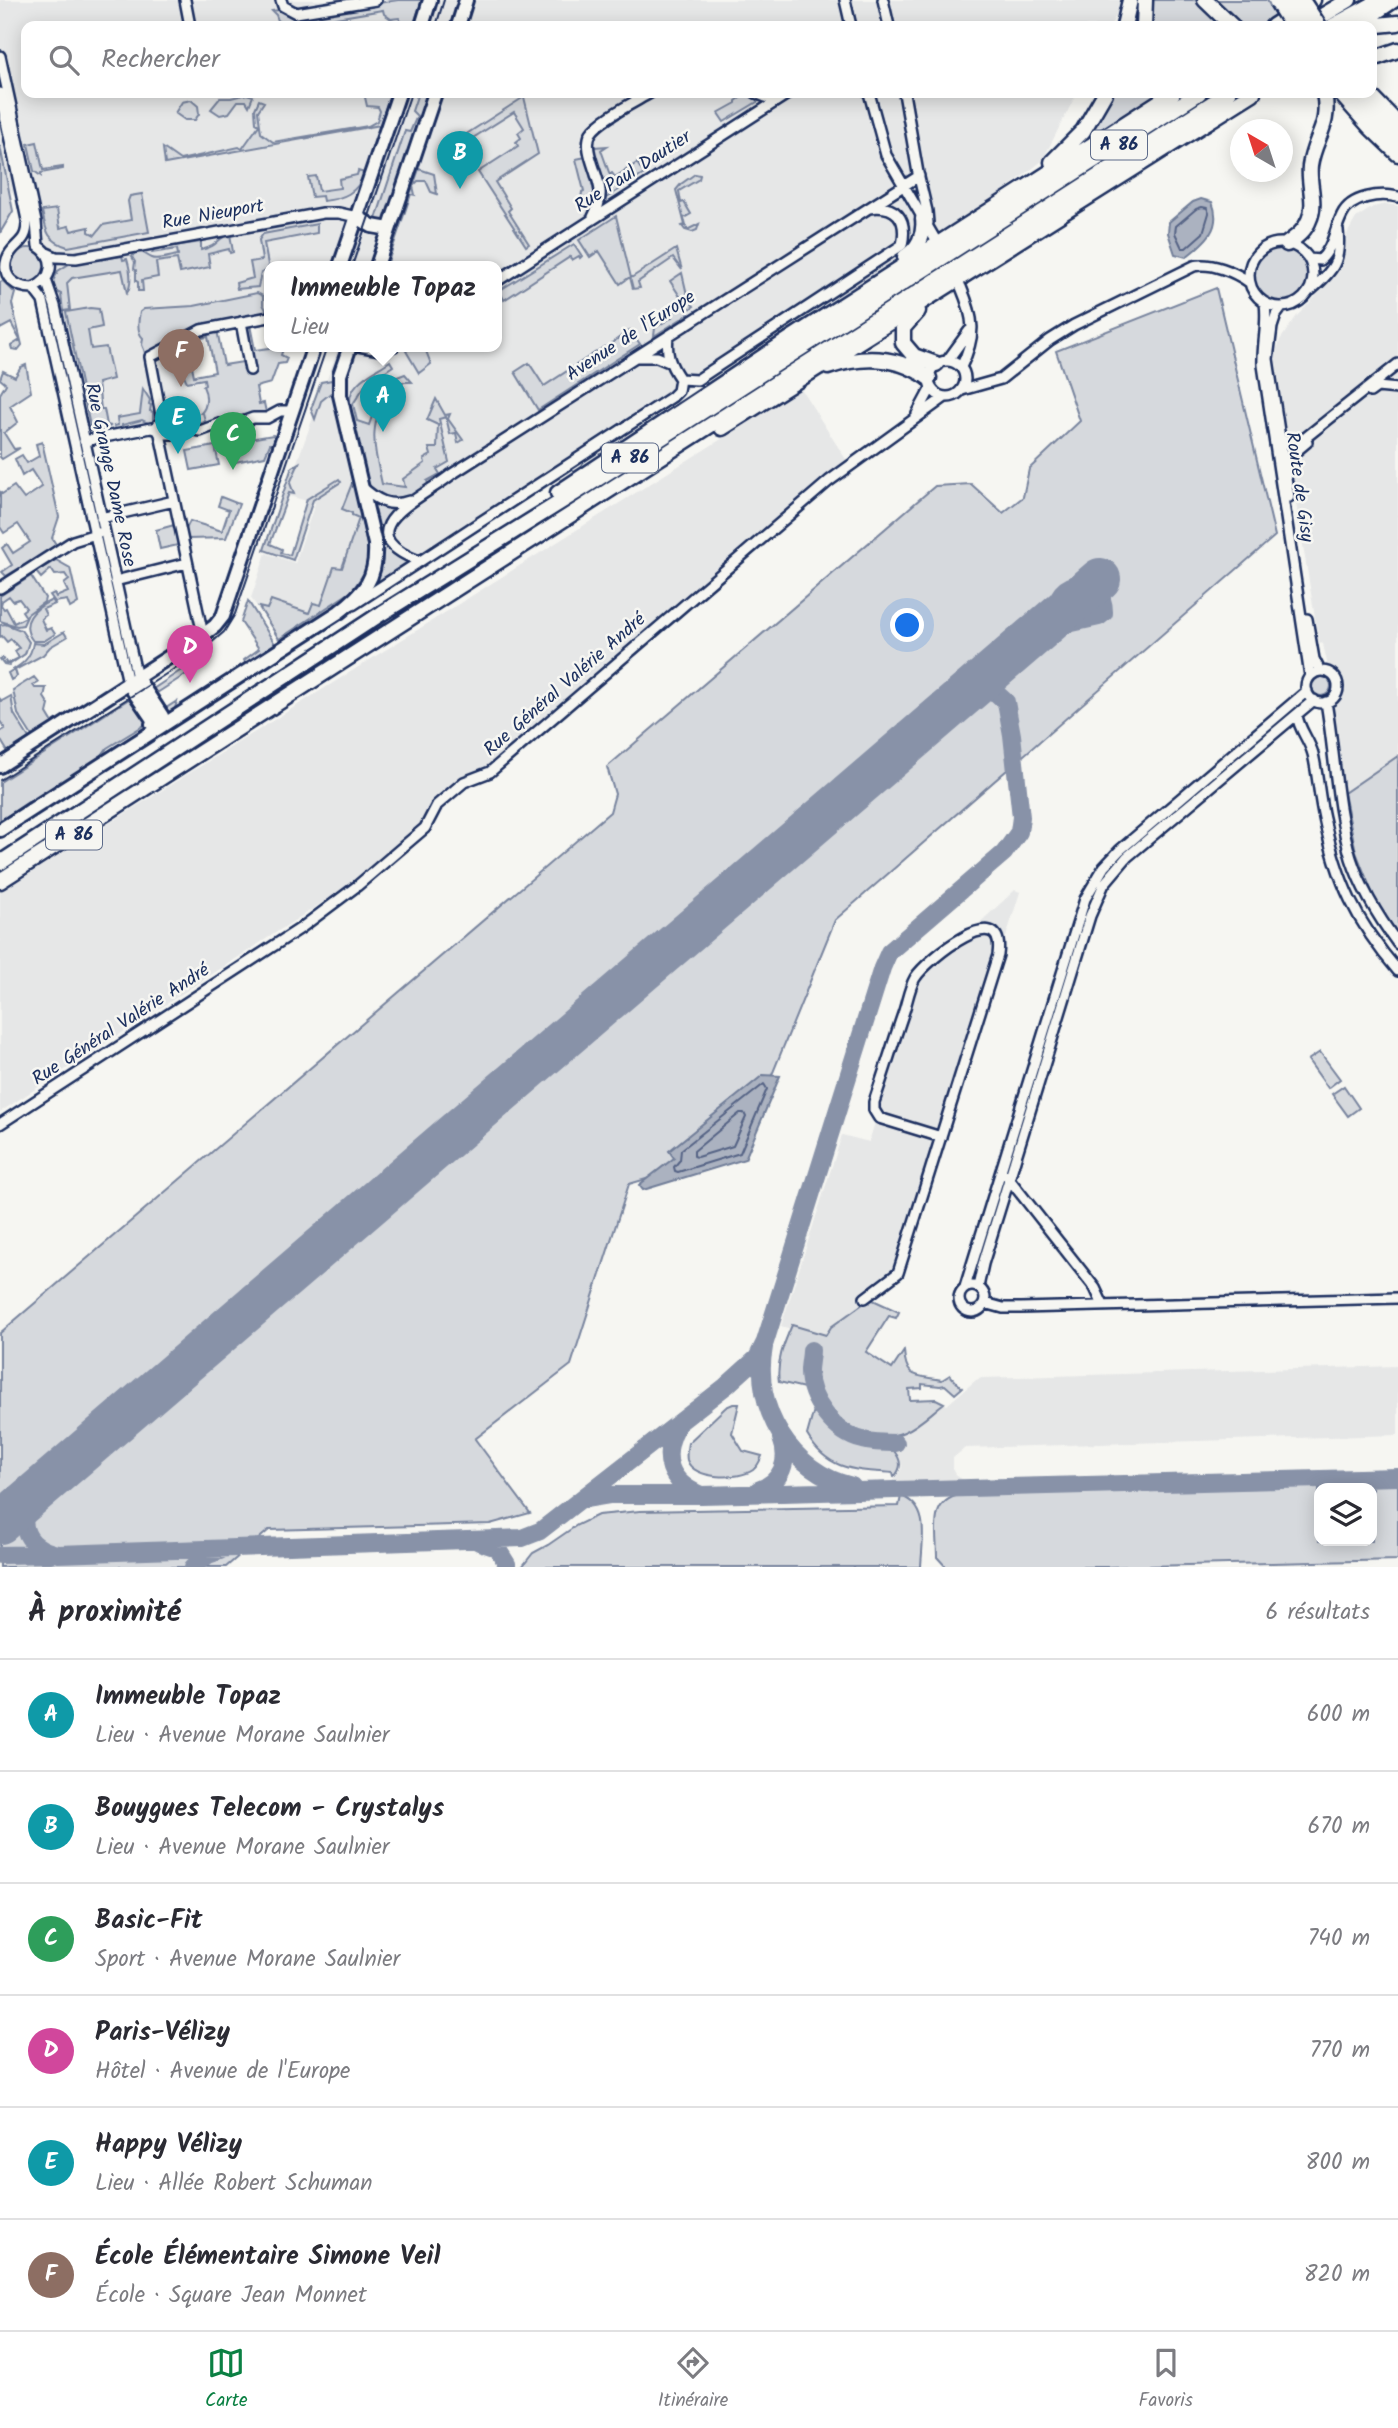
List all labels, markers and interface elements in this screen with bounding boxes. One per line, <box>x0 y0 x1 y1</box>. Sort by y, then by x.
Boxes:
search box <box>21 21 1377 98</box>
text: Rechercher <box>101 39 220 81</box>
icon: search <box>45 41 83 79</box>
north arrow <box>1230 119 1293 182</box>
street label: Rue Paul Dautier <box>569 122 699 221</box>
road number: A 86 <box>1091 130 1147 160</box>
pin: B <box>437 131 483 189</box>
street label: Rue Nieuport <box>160 191 267 239</box>
popup <box>264 261 502 352</box>
text: Immeuble Topaz <box>290 268 476 310</box>
street label: Avenue de l'Europe <box>560 282 702 389</box>
text: Lieu <box>290 310 329 346</box>
pin: F <box>158 329 204 387</box>
pin: A <box>360 374 406 432</box>
street label: Rue Grange Dame Rose <box>76 380 144 570</box>
pin: E <box>155 396 201 454</box>
pin: C <box>210 412 256 470</box>
street label: Route de Gisy <box>1276 430 1322 545</box>
road number: A 86 <box>602 444 658 472</box>
street label: Rue Général Valérie André <box>477 605 653 764</box>
your location <box>890 608 924 642</box>
pin: D <box>167 625 213 683</box>
road number: A 86 <box>46 820 102 850</box>
street label: Rue Général Valérie André <box>26 956 217 1094</box>
map controls <box>1314 1483 1377 1546</box>
button: layers <box>1314 1483 1377 1546</box>
text: À proximité <box>28 1589 181 1637</box>
text: 6 résultats <box>1265 1595 1370 1631</box>
text: Immeuble Topaz <box>95 1676 281 1718</box>
text: A <box>44 1697 58 1733</box>
text: 600 m <box>1307 1697 1370 1733</box>
text: Lieu · Avenue Morane Saulnier <box>95 1718 389 1754</box>
text: Bouygues Telecom - Crystalys <box>95 1788 444 1830</box>
text: B <box>44 1809 58 1845</box>
text: 670 m <box>1308 1809 1370 1845</box>
text: Lieu · Avenue Morane Saulnier <box>95 1830 389 1866</box>
text: Basic-Fit <box>95 1900 202 1942</box>
text: C <box>44 1921 58 1957</box>
text: 740 m <box>1308 1921 1370 1957</box>
text: Sport · Avenue Morane Saulnier <box>95 1942 400 1978</box>
text: Paris-Vélizy <box>95 2012 230 2054</box>
text: D <box>43 2033 59 2069</box>
text: 770 m <box>1310 2033 1370 2069</box>
text: Hôtel · Avenue de l'Europe <box>95 2054 350 2090</box>
text: Happy Vélizy <box>95 2124 242 2166</box>
text: E <box>45 2145 57 2181</box>
text: 800 m <box>1306 2145 1370 2181</box>
text: Lieu · Allée Robert Schuman <box>95 2166 372 2202</box>
text: École Élémentaire Simone Veil <box>95 2236 440 2278</box>
text: F <box>45 2257 57 2293</box>
text: 820 m <box>1304 2257 1370 2293</box>
text: École · Square Jean Monnet <box>95 2278 367 2314</box>
tab: Carte <box>205 2344 248 2416</box>
tab: Itinéraire <box>658 2344 728 2416</box>
tab: Favoris <box>1139 2344 1193 2416</box>

